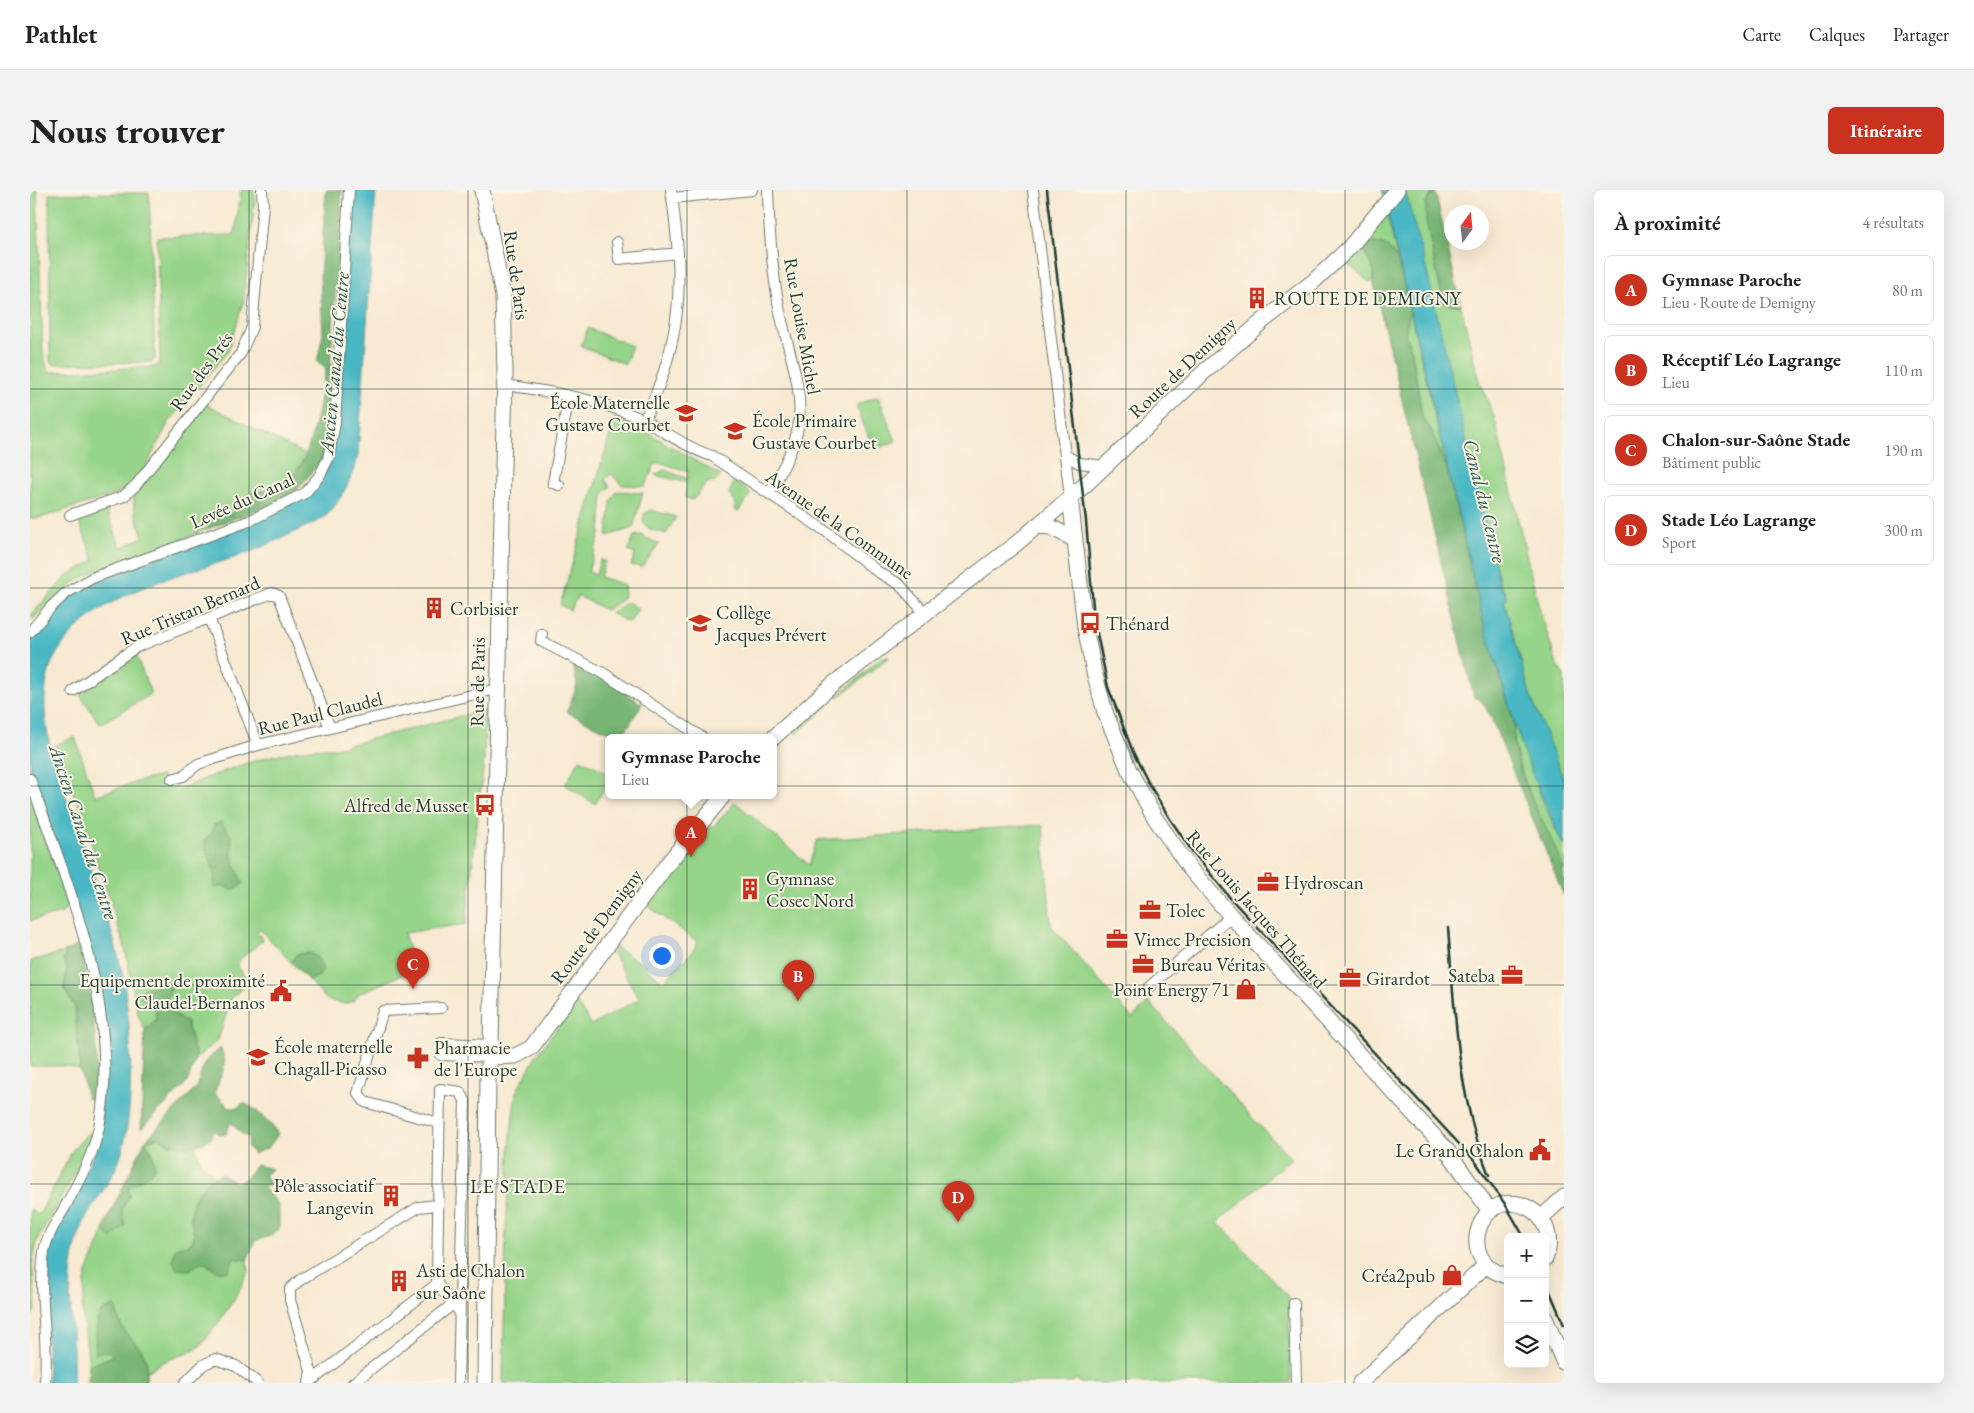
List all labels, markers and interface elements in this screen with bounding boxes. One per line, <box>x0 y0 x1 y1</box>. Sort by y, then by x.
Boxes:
text: Pathlet <box>25 19 97 50</box>
text: Carte <box>1742 23 1781 46</box>
text: Calques <box>1809 23 1865 46</box>
text: Partager <box>1893 23 1949 46</box>
button: Itinéraire <box>1828 107 1944 154</box>
text: Nous trouver <box>30 108 225 153</box>
north arrow <box>1444 205 1489 250</box>
text: À proximité <box>1614 209 1721 236</box>
text: 4 résultats <box>1862 212 1924 233</box>
street label: Rue de Paris <box>498 229 535 321</box>
street label: Rue Louise Michel <box>778 256 827 397</box>
text: Gymnase Paroche <box>1662 267 1801 292</box>
water label: Ancien Canal du Centre <box>313 271 355 457</box>
text: A <box>1625 280 1637 301</box>
text: 80 m <box>1892 280 1923 301</box>
building icon: ROUTE DE DEMIGNY <box>1244 285 1270 311</box>
place label: ROUTE DE DEMIGNY <box>1274 286 1462 311</box>
text: Lieu · Route de Demigny <box>1662 292 1816 313</box>
street label: Route de Demigny <box>1123 311 1242 424</box>
street label: Rue des Prés <box>164 327 239 416</box>
text: Réceptif Léo Lagrange <box>1662 347 1841 372</box>
text: B <box>1626 360 1636 381</box>
text: 110 m <box>1884 360 1923 381</box>
text: Lieu <box>1662 372 1690 393</box>
place label: École Maternelle Gustave Courbet <box>545 390 670 437</box>
school or university icon: École Maternelle Gustave Courbet <box>673 400 699 426</box>
place label: École Primaire Gustave Courbet <box>752 408 877 455</box>
school or university icon: École Primaire Gustave Courbet <box>722 418 748 444</box>
text: Chalon-sur-Saône Stade <box>1662 427 1850 452</box>
water label: Canal du Centre <box>1457 437 1513 566</box>
text: C <box>1625 440 1637 461</box>
text: 190 m <box>1884 440 1923 461</box>
text: Bâtiment public <box>1662 452 1761 473</box>
street label: Avenue de la Commune <box>760 463 919 585</box>
street label: Levée du Canal <box>186 466 299 535</box>
text: Stade Léo Lagrange <box>1662 507 1816 532</box>
text: D <box>1625 520 1637 541</box>
text: 300 m <box>1884 520 1923 541</box>
text: Sport <box>1662 532 1696 553</box>
street label: Rue Tristan Bernard <box>117 570 264 651</box>
building icon: Corbisier <box>421 595 447 621</box>
place label: Corbisier <box>450 596 519 621</box>
place label: Collège Jacques Prévert <box>714 600 827 647</box>
school or university icon: Collège Jacques Prévert <box>687 610 713 636</box>
bus stop icon: Thénard <box>1077 610 1103 636</box>
place label: Thénard <box>1106 611 1170 636</box>
street label: Rue de Paris <box>464 637 491 727</box>
street label: Rue Paul Claudel <box>255 686 385 741</box>
popup <box>605 734 777 799</box>
water label: Ancien Canal du Centre <box>43 739 125 923</box>
text: Gymnase Paroche <box>621 744 761 769</box>
text: Lieu <box>621 769 649 790</box>
bus stop icon: Alfred de Musset <box>472 792 498 818</box>
place label: Alfred de Musset <box>343 793 468 818</box>
pin: A <box>675 816 707 857</box>
street label: Rue Louis Jacques Thénard <box>1181 825 1333 994</box>
street label: Route de Demigny <box>545 863 648 989</box>
place label: Gymnase Cosec Nord <box>766 866 855 913</box>
office icon: Hydroscan <box>1255 869 1281 895</box>
place label: Hydroscan <box>1284 870 1364 895</box>
building icon: Gymnase Cosec Nord <box>737 876 763 902</box>
office icon: Tolec <box>1137 897 1163 923</box>
place label: Tolec <box>1166 898 1206 923</box>
office icon: Vimec Precision <box>1104 926 1130 952</box>
place label: Vimec Precision <box>1134 927 1251 952</box>
your location <box>649 943 675 969</box>
pin: C <box>397 948 429 989</box>
office icon: Bureau Véritas <box>1130 951 1156 977</box>
place label: Bureau Véritas <box>1160 952 1265 977</box>
pin: B <box>782 960 814 1001</box>
office icon: Sateba <box>1499 962 1525 988</box>
place label: Sateba <box>1448 963 1495 988</box>
office icon: Girardot <box>1337 965 1363 991</box>
place label: Girardot <box>1366 966 1430 991</box>
place label: Equipement de proximité Claudel-Bernanos <box>80 968 265 1015</box>
shop icon: Point Energy 71 <box>1233 976 1259 1002</box>
place label: Point Energy 71 <box>1113 977 1230 1002</box>
public building icon: Equipement de proximité Claudel-Bernanos <box>268 978 294 1004</box>
place label: École maternelle Chagall-Picasso <box>274 1034 393 1081</box>
place label: Pharmacie de l'Europe <box>434 1035 517 1082</box>
school or university icon: École maternelle Chagall-Picasso <box>245 1044 271 1070</box>
pharmacy icon: Pharmacie de l'Europe <box>405 1045 431 1071</box>
public building icon: Le Grand Chalon <box>1527 1137 1553 1163</box>
place label: Le Grand Chalon <box>1396 1138 1524 1163</box>
place label: Pôle associatif Langevin <box>274 1173 376 1220</box>
district label: LE STADE <box>470 1173 566 1199</box>
pin: D <box>942 1181 974 1222</box>
building icon: Pôle associatif Langevin <box>378 1183 404 1209</box>
map controls <box>1504 1233 1549 1368</box>
button: + <box>1504 1233 1549 1278</box>
place label: Asti de Chalon sur Saône <box>415 1258 525 1305</box>
shop icon: Créa2pub <box>1439 1262 1465 1288</box>
place label: Créa2pub <box>1361 1263 1435 1288</box>
building icon: Asti de Chalon sur Saône <box>386 1268 412 1294</box>
button: − <box>1504 1278 1549 1323</box>
button: layers <box>1504 1323 1549 1368</box>

